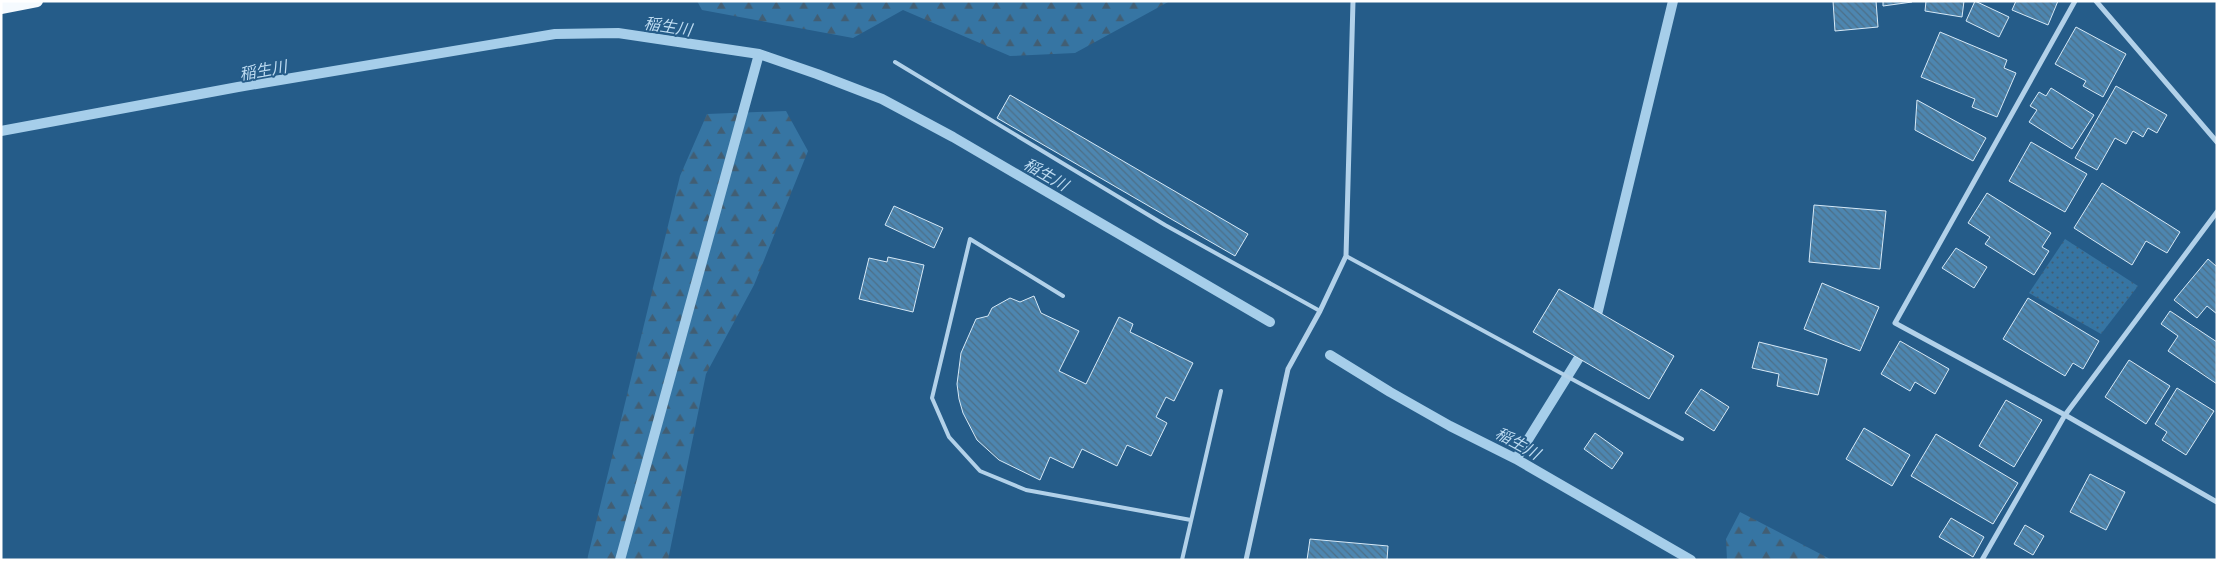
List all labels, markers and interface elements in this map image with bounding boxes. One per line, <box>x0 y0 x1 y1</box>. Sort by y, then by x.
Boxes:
water label: 稲生川 <box>643 12 695 39</box>
water label: 稲生川 <box>238 56 290 83</box>
water label: 稲生川 <box>1021 153 1074 195</box>
water label: 稲生川 <box>1493 423 1546 463</box>

